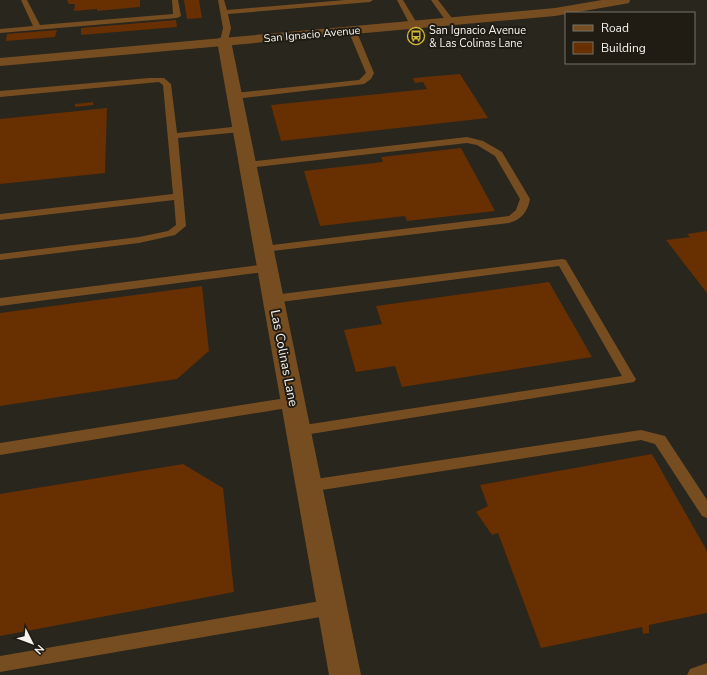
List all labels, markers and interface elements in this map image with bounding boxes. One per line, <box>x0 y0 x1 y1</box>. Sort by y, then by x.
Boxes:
legend <box>565 12 695 64</box>
text: Road <box>601 20 629 36</box>
street label: San Ignacio Avenue <box>263 23 361 46</box>
place label: San Ignacio Avenue & Las Colinas Lane <box>429 23 526 51</box>
bus stop icon: San Ignacio Avenue & Las Colinas Lane <box>406 26 426 46</box>
text: Building <box>601 40 646 56</box>
street label: Las Colinas Lane <box>266 308 302 408</box>
north arrow <box>12 623 52 663</box>
text: N <box>31 641 47 657</box>

